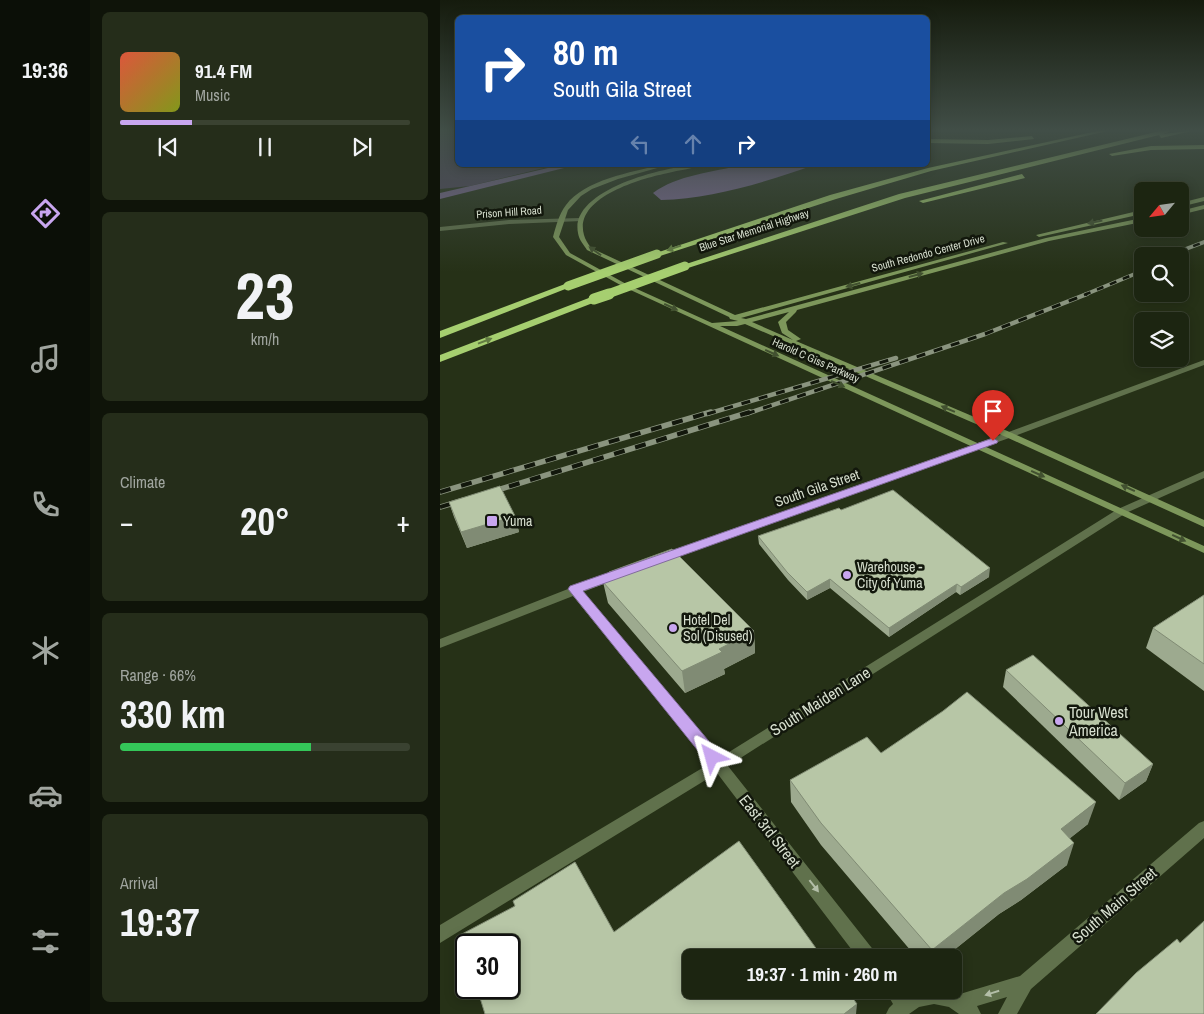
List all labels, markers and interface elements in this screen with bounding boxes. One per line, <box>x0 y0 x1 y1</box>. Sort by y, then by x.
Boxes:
text: 80 m <box>553 29 618 76</box>
icon: right <box>470 35 535 100</box>
text: 19:36 <box>22 55 68 85</box>
text: 91.4 FM <box>195 58 252 84</box>
text: South Gila Street <box>553 74 691 104</box>
text: Music <box>195 84 230 106</box>
icon: left <box>626 130 654 158</box>
icon: ahead <box>679 130 707 158</box>
icon: right <box>732 130 760 158</box>
icon: previous <box>154 133 182 161</box>
icon: pause <box>251 133 279 161</box>
icon: next <box>348 133 376 161</box>
north arrow <box>1134 182 1189 238</box>
map controls <box>1134 182 1189 367</box>
icon: directions <box>28 196 63 231</box>
street label: Prison Hill Road <box>476 203 542 221</box>
street label: Blue Star Memorial Highway <box>697 205 811 254</box>
one-way arrow <box>1086 218 1102 226</box>
street label: South Redondo Center Drive <box>870 231 986 275</box>
one-way arrow <box>666 245 681 253</box>
one-way arrow <box>588 246 602 256</box>
button: search <box>1134 247 1189 302</box>
text: 23 <box>235 252 295 339</box>
one-way arrow <box>908 271 923 279</box>
one-way arrow <box>845 281 860 289</box>
one-way arrow <box>663 302 678 311</box>
button: layers <box>1134 312 1189 367</box>
text: km/h <box>251 328 279 350</box>
street label: Harold C Giss Parkway <box>770 335 862 386</box>
one-way arrow <box>478 337 493 345</box>
icon: music <box>28 341 63 376</box>
one-way arrow <box>764 349 779 358</box>
one-way arrow <box>831 380 845 388</box>
pin <box>972 390 1014 441</box>
icon: arrive <box>979 397 1007 425</box>
one-way arrow <box>941 405 955 413</box>
street label: South Gila Street <box>772 465 862 511</box>
one-way arrow <box>1031 470 1045 478</box>
text: Climate <box>120 471 165 493</box>
one-way arrow <box>1121 484 1135 492</box>
icon: phone <box>28 487 63 522</box>
text: 20° <box>240 496 290 547</box>
text: − <box>120 503 133 541</box>
text: + <box>397 503 410 541</box>
place label: Yuma <box>503 512 533 530</box>
marker: Yuma <box>485 514 499 528</box>
one-way arrow <box>1172 534 1186 542</box>
place label: Warehouse - City of Yuma <box>857 558 923 592</box>
marker: Warehouse - City of Yuma <box>841 569 853 581</box>
place label: Hotel Del Sol (Disused) <box>683 611 753 645</box>
marker: Hotel Del Sol (Disused) <box>667 622 679 634</box>
icon: climate <box>28 633 63 668</box>
street label: South Maiden Lane <box>766 661 874 741</box>
text: Range · 66% <box>120 664 196 686</box>
text: 330 km <box>120 689 226 740</box>
place label: Tour West America <box>1068 701 1128 741</box>
marker: Tour West America <box>1053 715 1065 727</box>
position arrow <box>685 730 737 782</box>
icon: car <box>28 778 63 813</box>
street label: East 3rd Street <box>734 790 806 873</box>
street label: South Main Street <box>1067 862 1161 948</box>
text: Arrival <box>120 872 158 894</box>
one-way arrow <box>808 879 819 892</box>
text: 19:37 <box>120 897 200 948</box>
icon: filters <box>28 924 63 959</box>
speed limit sign: 30 <box>455 934 520 999</box>
text: 19:37 · 1 min · 260 m <box>747 961 897 987</box>
one-way arrow <box>984 989 999 997</box>

